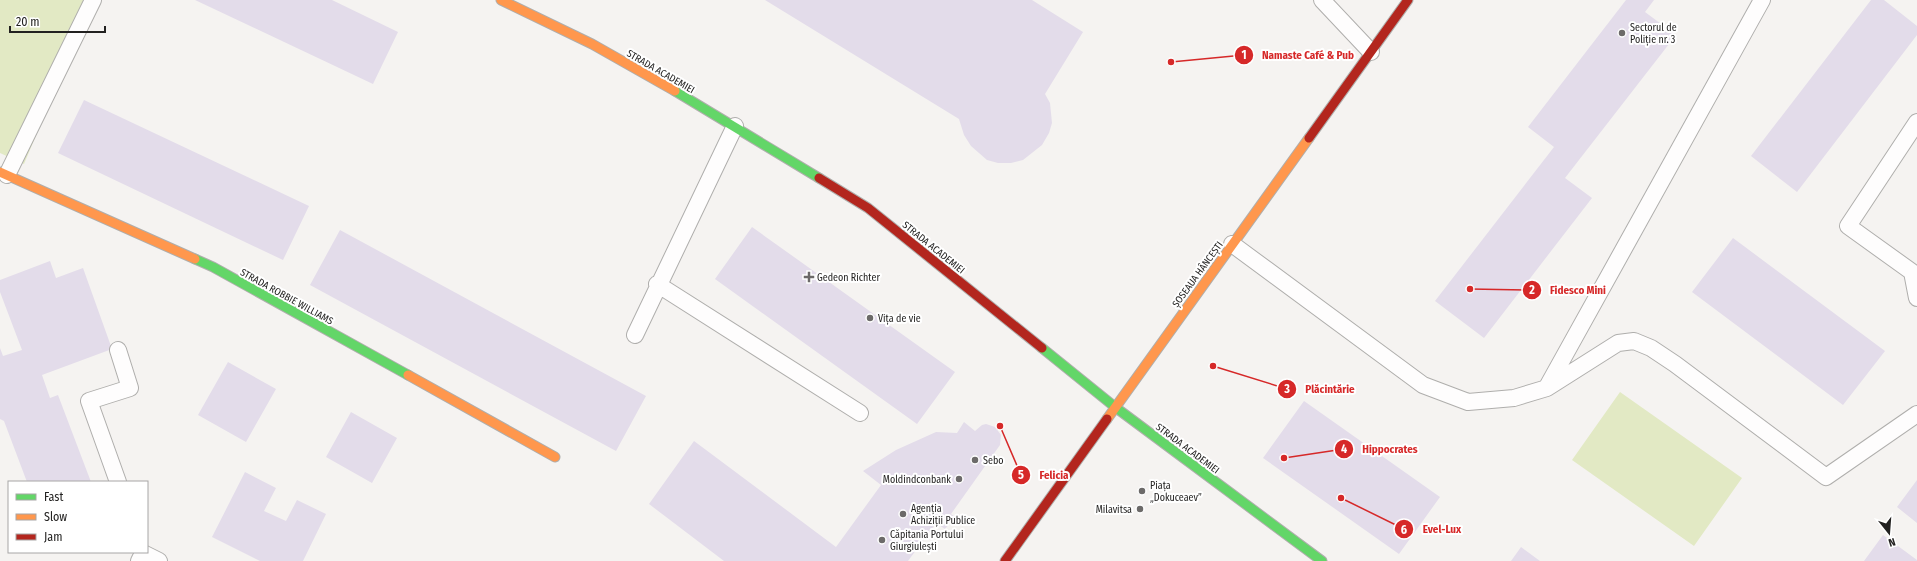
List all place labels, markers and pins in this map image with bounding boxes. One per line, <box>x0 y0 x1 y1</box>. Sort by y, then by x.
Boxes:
place label: Sectorul de Poliție nr. 3 <box>1630 22 1677 46</box>
marker: Sectorul de Poliție nr. 3 <box>1617 28 1627 38</box>
callout: Namaste Café & Pub <box>1234 43 1362 66</box>
marker: Gedeon Richter <box>804 272 814 282</box>
place label: Gedeon Richter <box>817 272 880 284</box>
callout: Fidesco Mini <box>1522 279 1614 302</box>
marker: Vița de vie <box>865 313 875 323</box>
place label: Vița de vie <box>878 313 921 325</box>
callout: Plăcintărie <box>1277 377 1363 400</box>
callout: Hippocrates <box>1334 437 1425 460</box>
marker: Sebo <box>970 455 980 465</box>
place label: Sebo <box>983 455 1003 467</box>
callout: Felicia <box>1011 463 1076 486</box>
place label: Moldindconbank <box>883 474 951 486</box>
marker: Moldindconbank <box>954 474 964 484</box>
place label: Piața „Dokuceaev” <box>1150 480 1202 504</box>
marker: Piața „Dokuceaev” <box>1137 486 1147 496</box>
place label: Agenția Achiziții Publice <box>911 503 975 527</box>
place label: Milavitsa <box>1096 504 1132 516</box>
marker: Milavitsa <box>1135 504 1145 514</box>
marker: Agenția Achiziții Publice <box>898 509 908 519</box>
callout: Evel-Lux <box>1394 518 1469 541</box>
place label: Căpitania Portului Giurgiulești <box>890 529 963 553</box>
marker: Căpitania Portului Giurgiulești <box>877 535 887 545</box>

